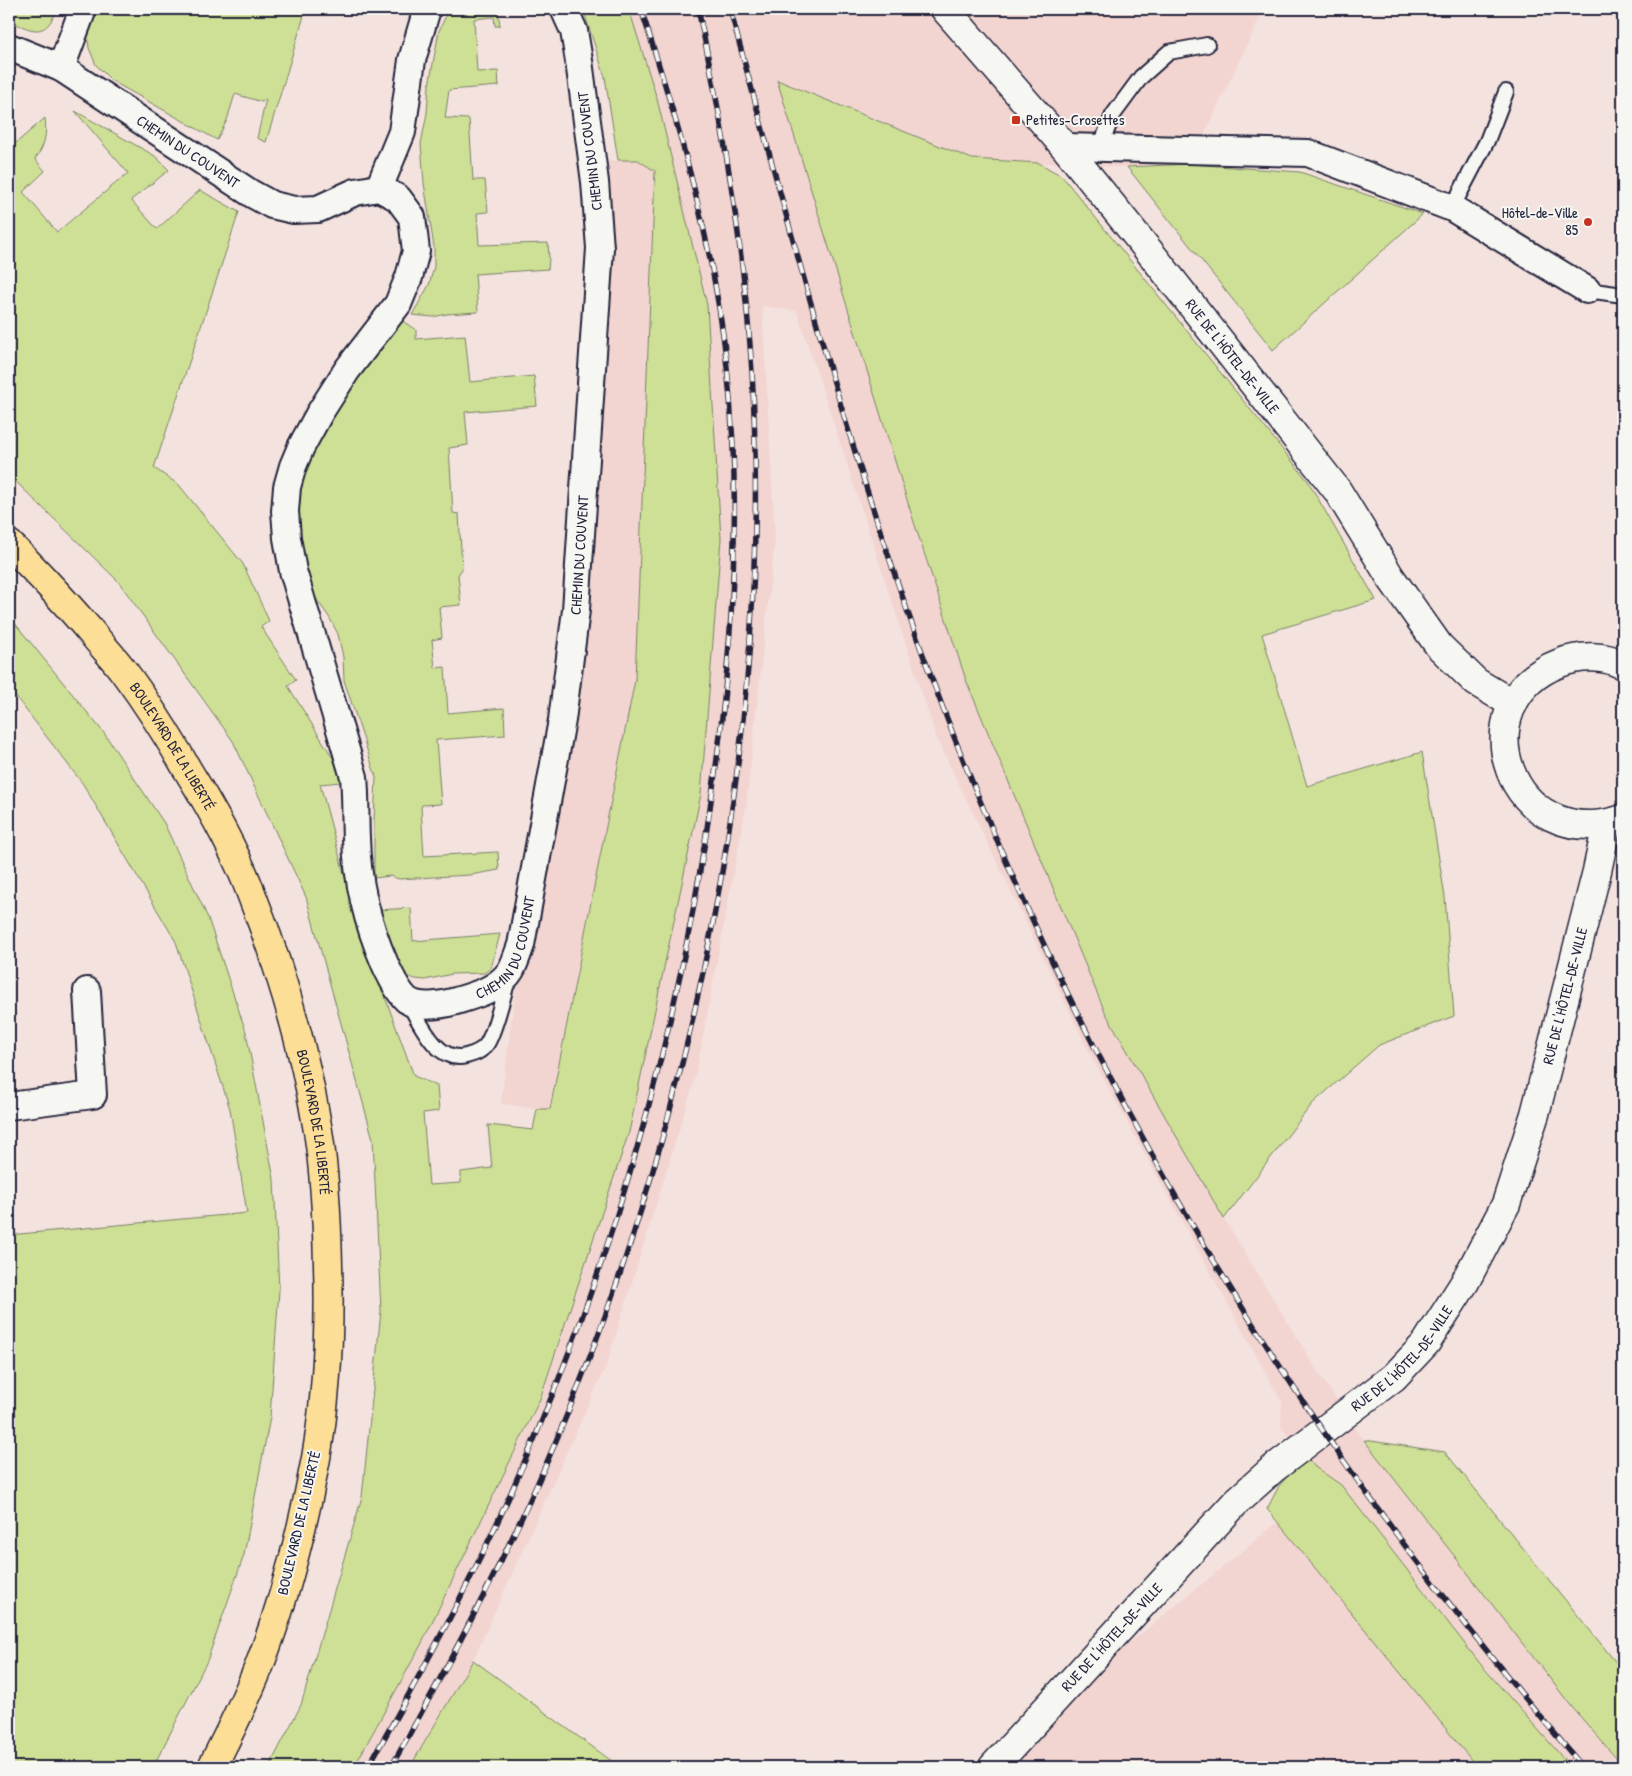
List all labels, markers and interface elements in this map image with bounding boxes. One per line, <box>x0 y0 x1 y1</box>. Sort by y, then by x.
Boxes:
street label: CHEMIN DU COUVENT <box>572 90 607 212</box>
place label: Petites-Crosettes <box>1026 109 1125 130</box>
street label: CHEMIN DU COUVENT <box>132 110 245 193</box>
marker: Petites-Crosettes <box>1010 114 1022 126</box>
place label: Hôtel-de-Ville 85 <box>1502 202 1579 240</box>
marker: Hôtel-de-Ville 85 <box>1582 216 1594 228</box>
street label: RUE DE L'HÔTEL-DE-VILLE <box>1181 294 1285 418</box>
street label: CHEMIN DU COUVENT <box>564 494 594 616</box>
street label: BOULEVARD DE LA LIBERTÉ <box>125 678 221 814</box>
street label: CHEMIN DU COUVENT <box>472 893 540 1004</box>
street label: RUE DE L'HÔTEL-DE-VILLE <box>1537 924 1592 1066</box>
street label: BOULEVARD DE LA LIBERTÉ <box>292 1047 336 1196</box>
street label: RUE DE L'HÔTEL-DE-VILLE <box>1346 1301 1458 1416</box>
street label: BOULEVARD DE LA LIBERTÉ <box>272 1449 325 1597</box>
street label: RUE DE L'HÔTEL-DE-VILLE <box>1056 1578 1167 1696</box>

